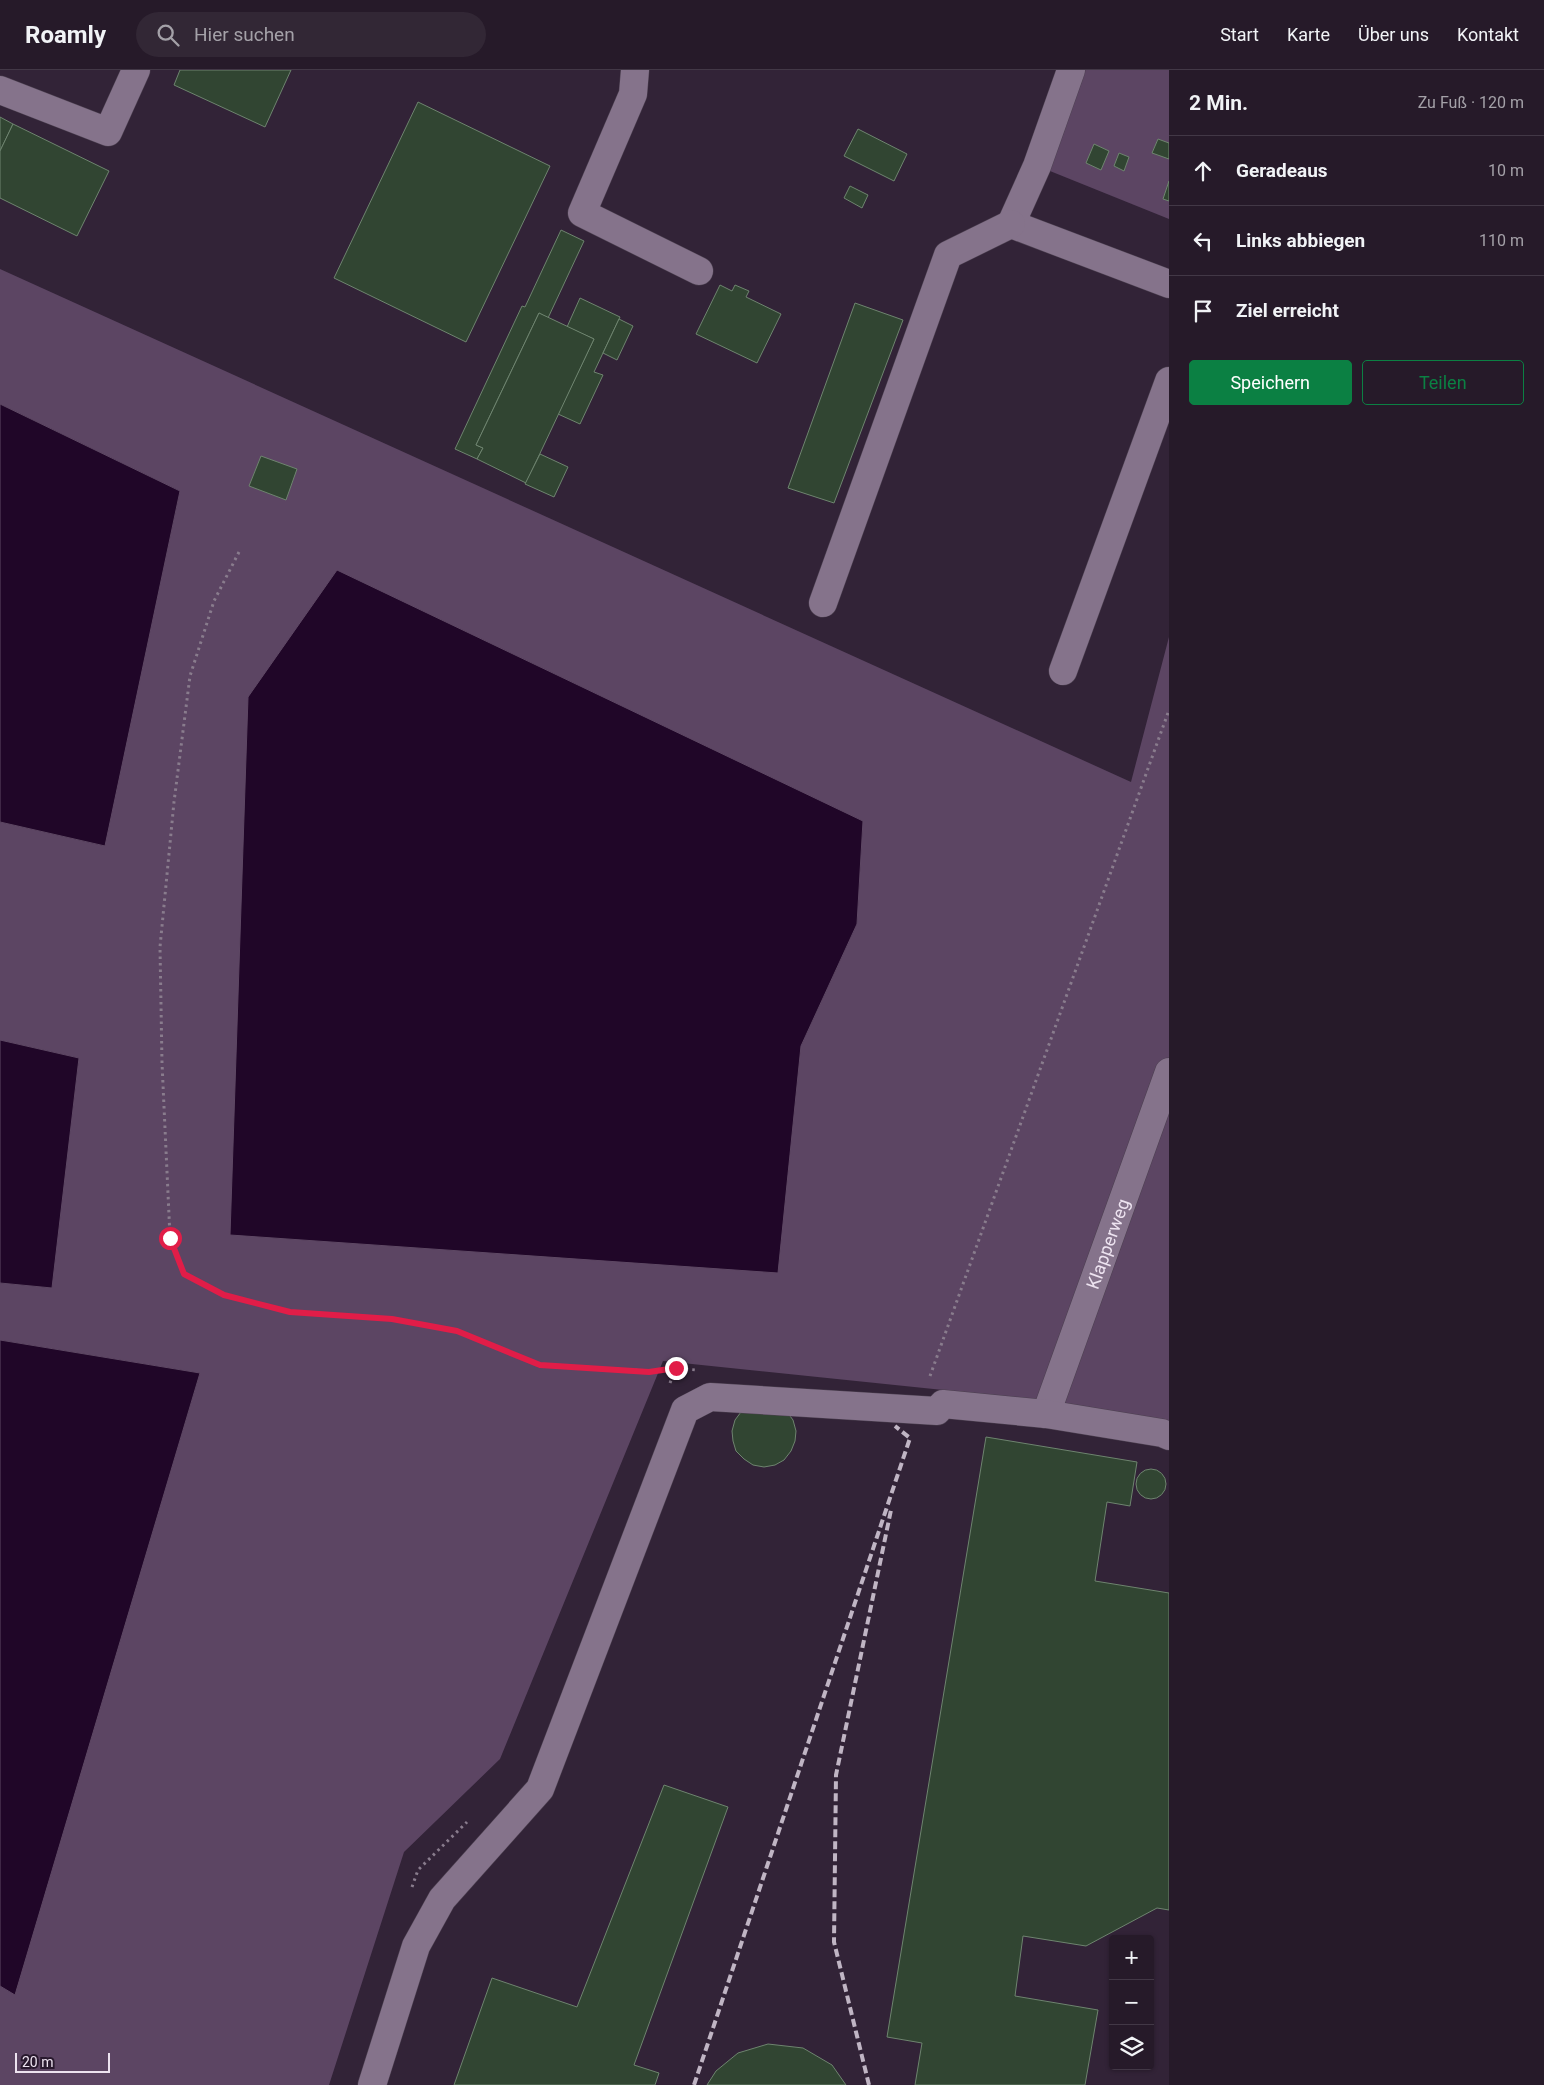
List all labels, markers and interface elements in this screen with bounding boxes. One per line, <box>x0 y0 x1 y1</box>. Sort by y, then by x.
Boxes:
search box <box>136 12 486 57</box>
text: Roamly <box>25 21 106 49</box>
icon: search <box>154 21 182 49</box>
text: Hier suchen <box>194 23 295 46</box>
text: Start <box>1220 24 1259 45</box>
text: Karte <box>1287 24 1330 45</box>
text: Über uns <box>1358 24 1429 45</box>
text: Kontakt <box>1457 24 1519 45</box>
text: 2 Min. <box>1189 91 1248 115</box>
text: Zu Fuß · 120 m <box>1418 93 1524 112</box>
icon: ahead <box>1189 157 1217 185</box>
text: Geradeaus <box>1236 159 1328 182</box>
text: 10 m <box>1488 161 1524 180</box>
icon: left <box>1189 227 1217 255</box>
text: Links abbiegen <box>1236 229 1365 252</box>
text: 110 m <box>1479 231 1524 250</box>
icon: arrive <box>1189 297 1217 325</box>
text: Ziel erreicht <box>1236 299 1339 322</box>
button: Speichern <box>1189 360 1352 405</box>
button: Teilen <box>1362 360 1524 405</box>
street label: Klapperweg <box>1081 1196 1133 1292</box>
route start <box>159 1227 182 1250</box>
route end <box>665 1357 688 1380</box>
map controls <box>1109 1935 1154 2070</box>
button: + <box>1109 1935 1154 1980</box>
button: − <box>1109 1980 1154 2025</box>
button: layers <box>1109 2025 1154 2070</box>
scale bar <box>15 2050 110 2073</box>
text: 20 m <box>22 2054 54 2070</box>

